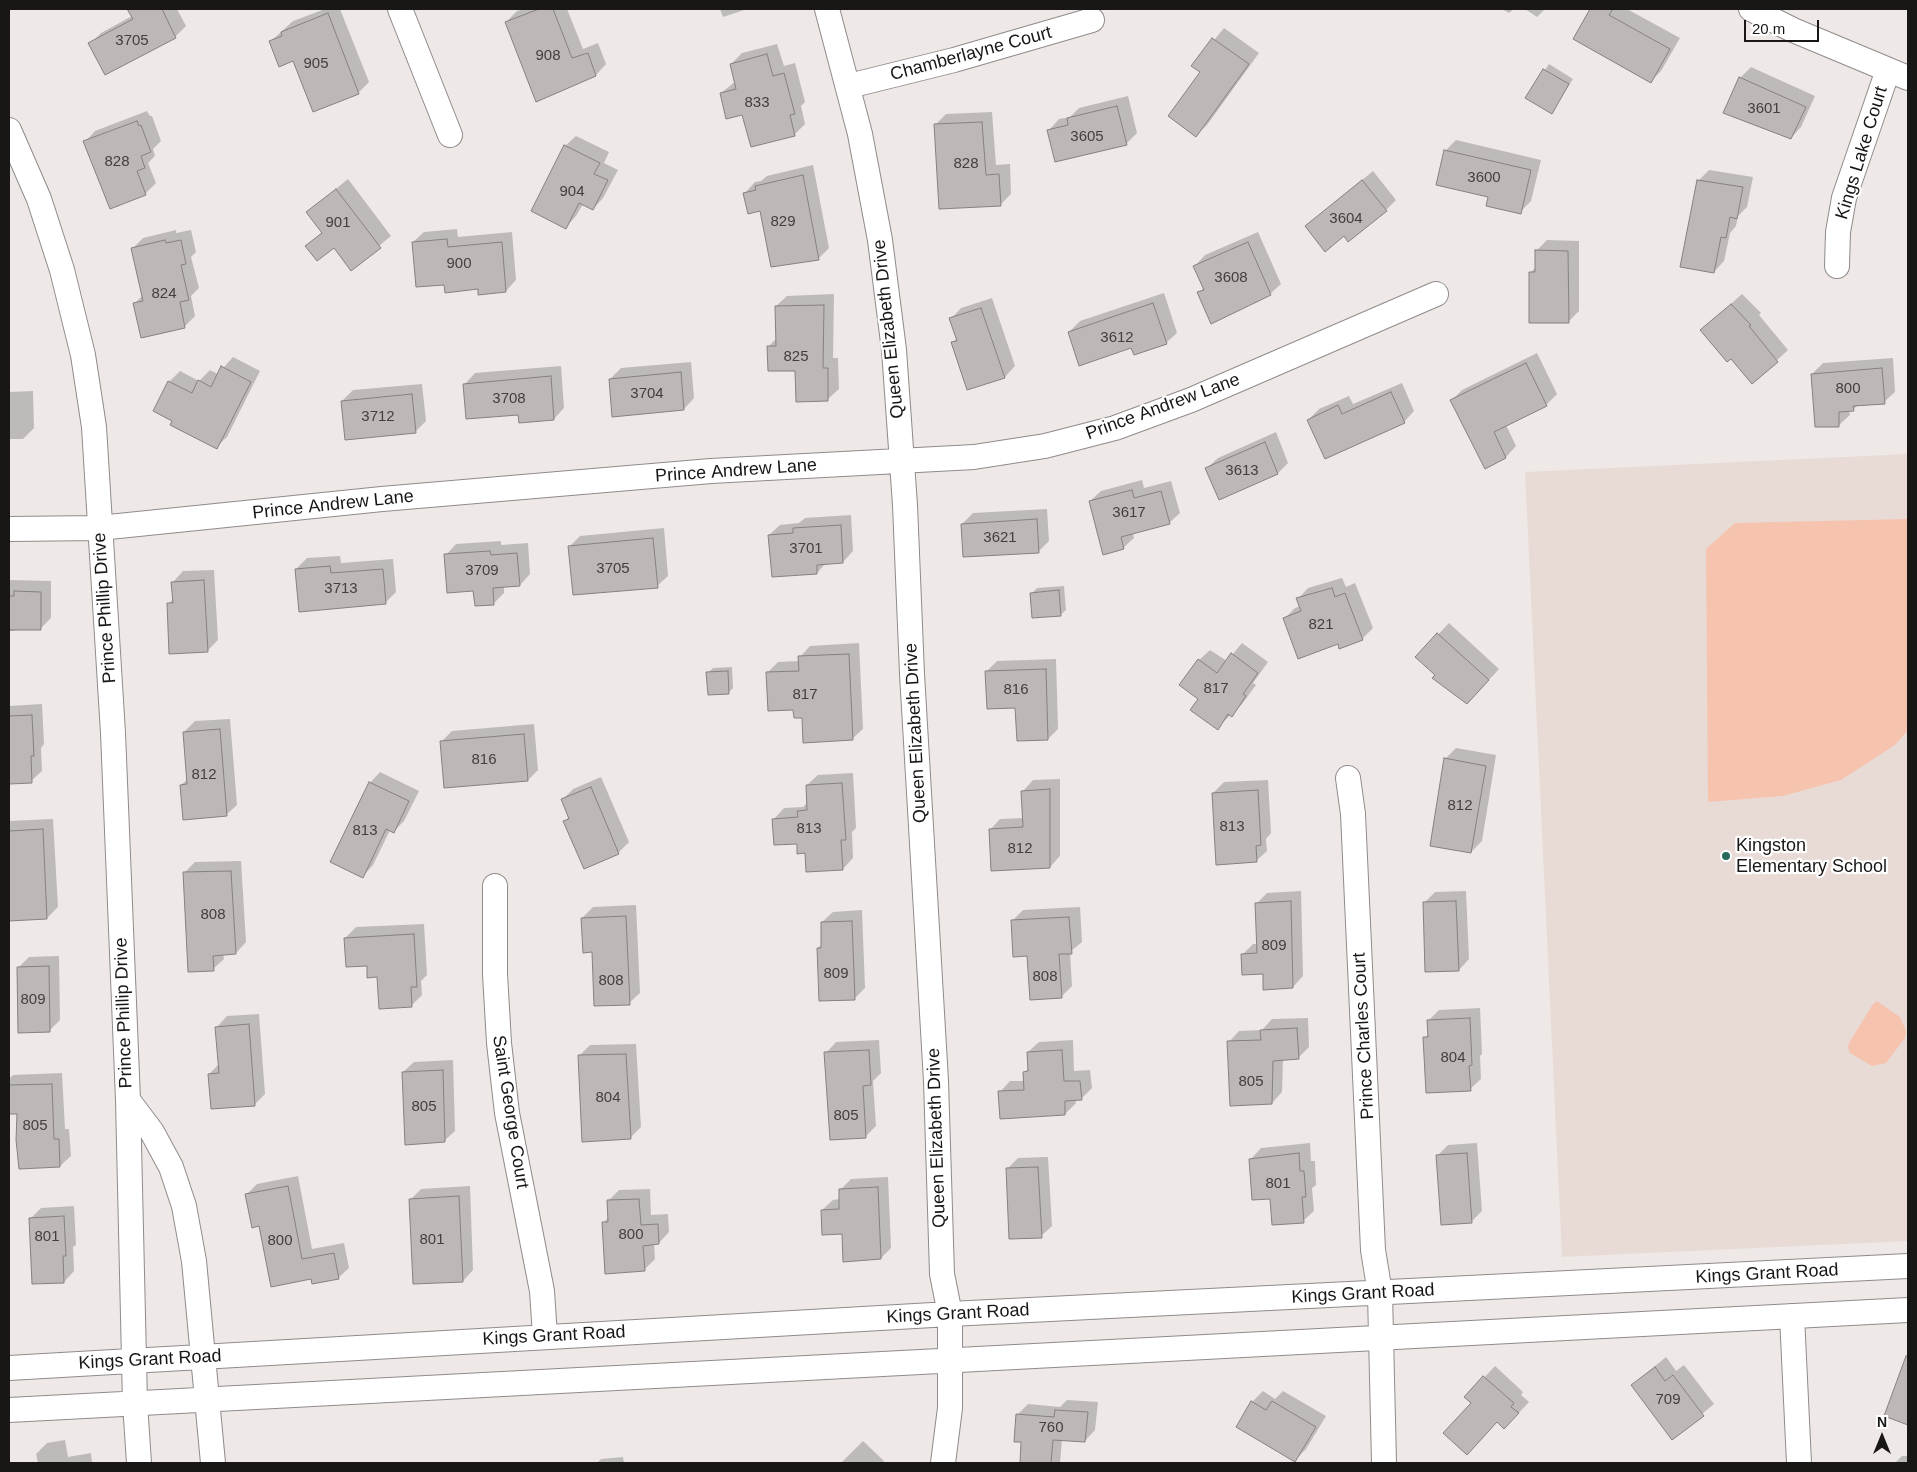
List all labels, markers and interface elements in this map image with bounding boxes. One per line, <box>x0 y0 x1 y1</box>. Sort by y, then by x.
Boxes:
scale bar <box>1747 10 1822 42</box>
text: 20 m <box>1752 20 1785 37</box>
street label: Chamberlayne Court <box>888 22 1054 86</box>
house number: 3705 <box>115 32 149 50</box>
house number: 908 <box>535 47 561 65</box>
house number: 905 <box>303 55 329 73</box>
street label: Kings Lake Court <box>1831 84 1893 222</box>
house number: 833 <box>744 94 770 112</box>
house number: 3601 <box>1747 100 1781 118</box>
house number: 3605 <box>1070 128 1104 146</box>
house number: 828 <box>104 153 130 171</box>
house number: 828 <box>953 155 979 173</box>
house number: 3600 <box>1467 169 1501 187</box>
house number: 904 <box>559 183 585 201</box>
house number: 3604 <box>1329 210 1363 228</box>
house number: 829 <box>770 213 796 231</box>
house number: 901 <box>325 214 351 232</box>
street label: Queen Elizabeth Drive <box>869 238 909 420</box>
house number: 900 <box>446 255 472 273</box>
house number: 3608 <box>1214 269 1248 287</box>
house number: 824 <box>151 285 177 303</box>
house number: 3612 <box>1100 329 1134 347</box>
house number: 825 <box>783 348 809 366</box>
street label: Prince Andrew Lane <box>1083 369 1243 445</box>
house number: 800 <box>1835 380 1861 398</box>
house number: 3704 <box>630 385 664 403</box>
house number: 3708 <box>492 390 526 408</box>
house number: 3712 <box>361 408 395 426</box>
street label: Prince Andrew Lane <box>654 455 818 487</box>
house number: 3613 <box>1225 462 1259 480</box>
street label: Prince Andrew Lane <box>251 486 415 524</box>
house number: 3617 <box>1112 504 1146 522</box>
house number: 3621 <box>983 529 1017 547</box>
street label: Prince Phillip Drive <box>89 532 121 684</box>
house number: 3701 <box>789 540 823 558</box>
house number: 3705 <box>596 560 630 578</box>
house number: 3709 <box>465 562 499 580</box>
house number: 3713 <box>324 580 358 598</box>
house number: 821 <box>1308 616 1334 634</box>
street label: Queen Elizabeth Drive <box>901 643 931 823</box>
house number: 817 <box>1203 680 1229 698</box>
house number: 816 <box>1003 681 1029 699</box>
house number: 817 <box>792 686 818 704</box>
house number: 816 <box>471 751 497 769</box>
house number: 812 <box>191 766 217 784</box>
house number: 812 <box>1447 797 1473 815</box>
house number: 813 <box>1219 818 1245 836</box>
house number: 813 <box>796 820 822 838</box>
house number: 813 <box>352 822 378 840</box>
place label: Kingston Elementary School <box>1736 835 1887 878</box>
house number: 812 <box>1007 840 1033 858</box>
marker: Kingston Elementary School <box>1720 850 1732 862</box>
house number: 808 <box>200 906 226 924</box>
street label: Prince Phillip Drive <box>111 937 137 1089</box>
house number: 809 <box>1261 937 1287 955</box>
street label: Prince Charles Court <box>1349 952 1379 1120</box>
house number: 809 <box>823 965 849 983</box>
house number: 808 <box>1032 968 1058 986</box>
house number: 808 <box>598 972 624 990</box>
house number: 809 <box>20 991 46 1009</box>
street label: Saint George Court <box>487 1034 533 1190</box>
street label: Queen Elizabeth Drive <box>923 1048 951 1228</box>
house number: 804 <box>1440 1049 1466 1067</box>
house number: 805 <box>1238 1073 1264 1091</box>
house number: 804 <box>595 1089 621 1107</box>
house number: 805 <box>411 1098 437 1116</box>
house number: 805 <box>833 1107 859 1125</box>
house number: 805 <box>22 1117 48 1135</box>
house number: 801 <box>1265 1175 1291 1193</box>
house number: 800 <box>618 1226 644 1244</box>
house number: 801 <box>34 1228 60 1246</box>
house number: 801 <box>419 1231 445 1249</box>
house number: 800 <box>267 1232 293 1250</box>
street label: Kings Grant Road <box>1695 1259 1839 1289</box>
street label: Kings Grant Road <box>1291 1279 1435 1309</box>
street label: Kings Grant Road <box>886 1299 1030 1329</box>
street label: Kings Grant Road <box>482 1321 626 1351</box>
street label: Kings Grant Road <box>78 1345 222 1375</box>
house number: 709 <box>1655 1391 1681 1409</box>
north arrow <box>1857 1412 1907 1462</box>
text: N <box>1877 1414 1887 1430</box>
house number: 760 <box>1038 1419 1064 1437</box>

